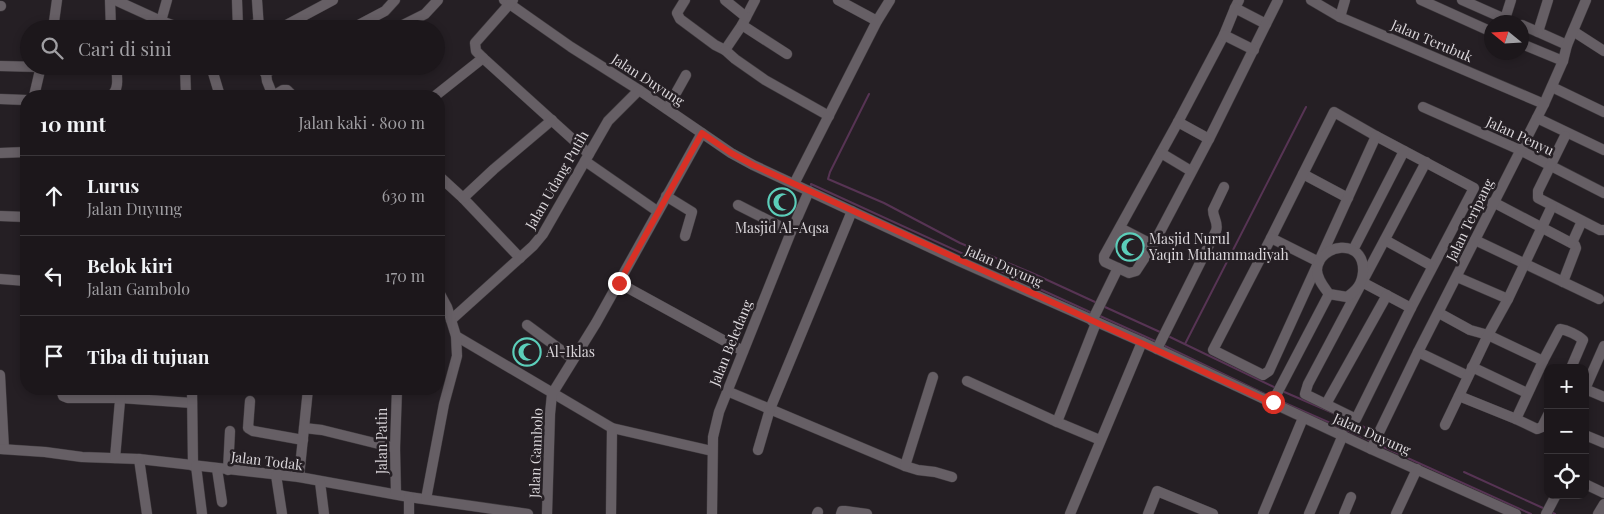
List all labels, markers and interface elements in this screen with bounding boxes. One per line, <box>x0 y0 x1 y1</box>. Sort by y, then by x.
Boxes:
street label: Jalan Terubuk <box>1388 14 1476 66</box>
north arrow <box>1484 15 1529 60</box>
search box <box>20 20 445 75</box>
icon: search <box>38 34 66 62</box>
text: Cari di sini <box>78 35 172 61</box>
street label: Jalan Duyung <box>607 48 689 111</box>
text: 10 mnt <box>40 109 106 137</box>
street label: Jalan Penyu <box>1482 111 1557 159</box>
text: Jalan kaki · 800 m <box>299 112 425 133</box>
street label: Jalan Udang Putih <box>520 126 593 233</box>
text: Lurus <box>87 172 139 198</box>
street label: Jalan Teripang <box>1441 175 1498 265</box>
icon: ahead <box>40 182 68 210</box>
text: 630 m <box>382 185 425 206</box>
mosque icon: Masjid Al-Aqsa <box>767 187 797 217</box>
text: Jalan Duyung <box>87 198 182 219</box>
place label: Masjid Al-Aqsa <box>735 218 829 237</box>
place label: Masjid Nurul Yaqin Muhammadiyah <box>1148 229 1290 264</box>
mosque icon: Masjid Nurul Yaqin Muhammadiyah <box>1115 232 1145 262</box>
street label: Jalan Duyung <box>961 240 1047 291</box>
text: Belok kiri <box>87 252 173 278</box>
icon: left <box>40 262 68 290</box>
text: 170 m <box>385 265 425 286</box>
route end <box>608 272 631 295</box>
text: Jalan Gambolo <box>87 278 190 299</box>
street label: Jalan Beledang <box>704 296 757 390</box>
mosque icon: Al-Iklas <box>512 337 542 367</box>
icon: arrive <box>40 342 68 370</box>
place label: Al-Iklas <box>545 342 595 361</box>
text: Tiba di tujuan <box>87 343 209 369</box>
map controls <box>1544 364 1589 499</box>
button: + <box>1544 364 1589 409</box>
route start <box>1262 391 1285 414</box>
street label: Jalan Patin <box>372 407 391 475</box>
street label: Jalan Gambolo <box>524 407 547 499</box>
street label: Jalan Duyung <box>1329 408 1415 459</box>
button: − <box>1544 409 1589 454</box>
street label: Jalan Todak <box>229 447 304 474</box>
button: locate <box>1544 454 1589 499</box>

